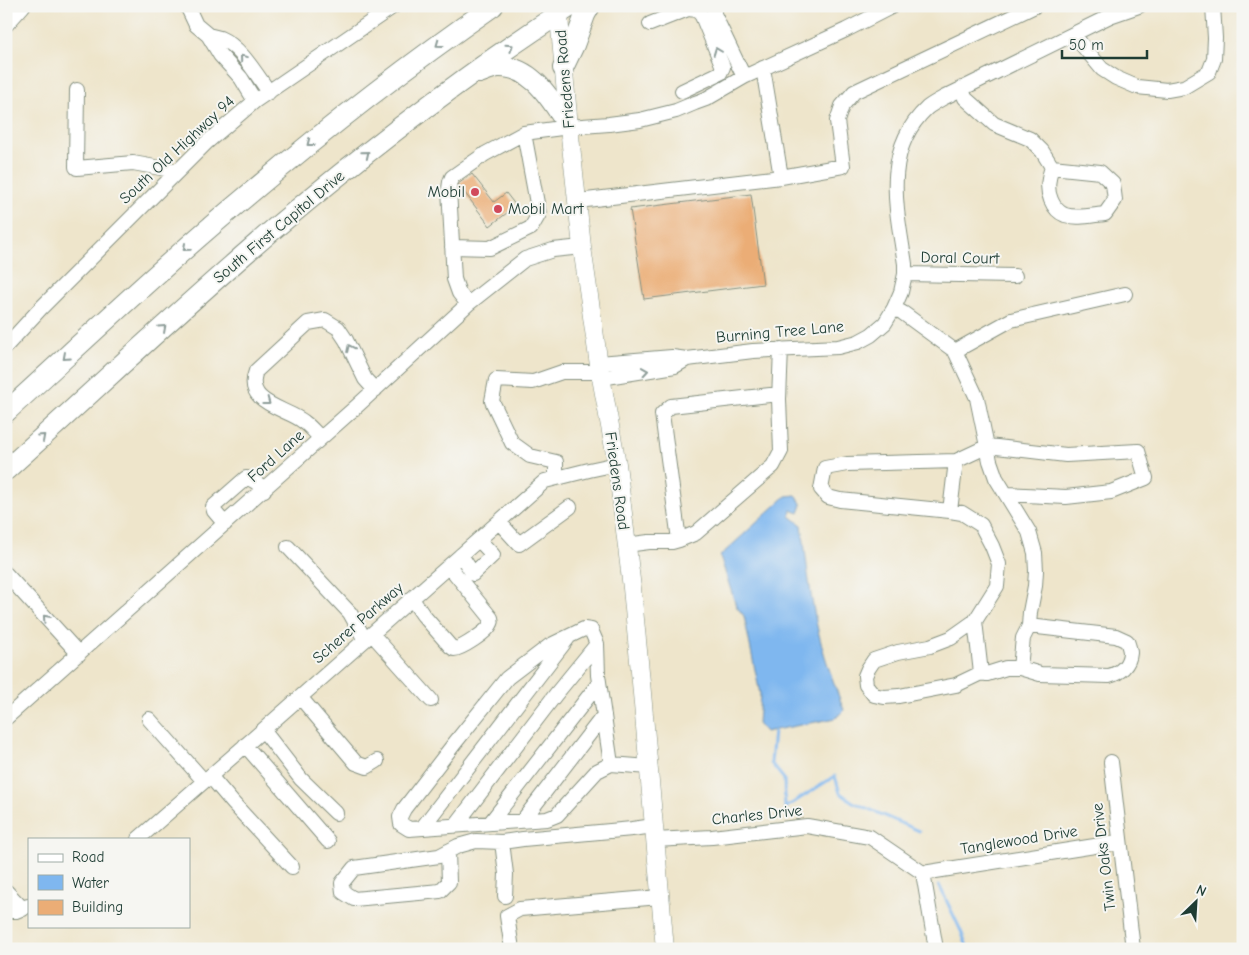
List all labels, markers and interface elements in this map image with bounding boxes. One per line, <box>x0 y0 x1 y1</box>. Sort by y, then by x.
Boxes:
scale bar <box>1062 28 1146 60</box>
street label: Friedens Road <box>552 29 578 129</box>
text: 50 m <box>1069 36 1104 54</box>
one-way arrow <box>436 39 445 47</box>
one-way arrow <box>505 44 514 53</box>
one-way arrow <box>713 47 723 55</box>
one-way arrow <box>240 54 249 63</box>
street label: South Old Highway 94 <box>116 92 238 208</box>
one-way arrow <box>307 138 316 146</box>
one-way arrow <box>360 152 369 160</box>
street label: South First Capitol Drive <box>210 167 348 287</box>
place label: Mobil <box>427 183 465 201</box>
marker: Mobil <box>469 186 481 198</box>
place label: Mobil Mart <box>508 200 584 218</box>
marker: Mobil Mart <box>492 203 504 215</box>
one-way arrow <box>183 243 192 252</box>
street label: Doral Court <box>920 248 1000 268</box>
street label: Burning Tree Lane <box>715 317 845 347</box>
one-way arrow <box>157 325 166 334</box>
one-way arrow <box>346 345 356 354</box>
one-way arrow <box>62 352 71 361</box>
one-way arrow <box>641 366 649 377</box>
one-way arrow <box>261 396 270 404</box>
street label: Ford Lane <box>244 426 308 486</box>
street label: Friedens Road <box>601 431 633 531</box>
one-way arrow <box>37 434 46 443</box>
street label: Scherer Parkway <box>309 578 408 667</box>
one-way arrow <box>43 614 52 623</box>
street label: Charles Drive <box>711 801 803 829</box>
street label: Twin Oaks Drive <box>1088 802 1120 912</box>
street label: Tanglewood Drive <box>959 822 1079 858</box>
legend <box>28 838 190 928</box>
text: Road <box>72 848 104 866</box>
text: Water <box>72 874 109 892</box>
north arrow <box>1172 878 1222 928</box>
text: N <box>1194 881 1209 900</box>
text: Building <box>72 898 123 916</box>

